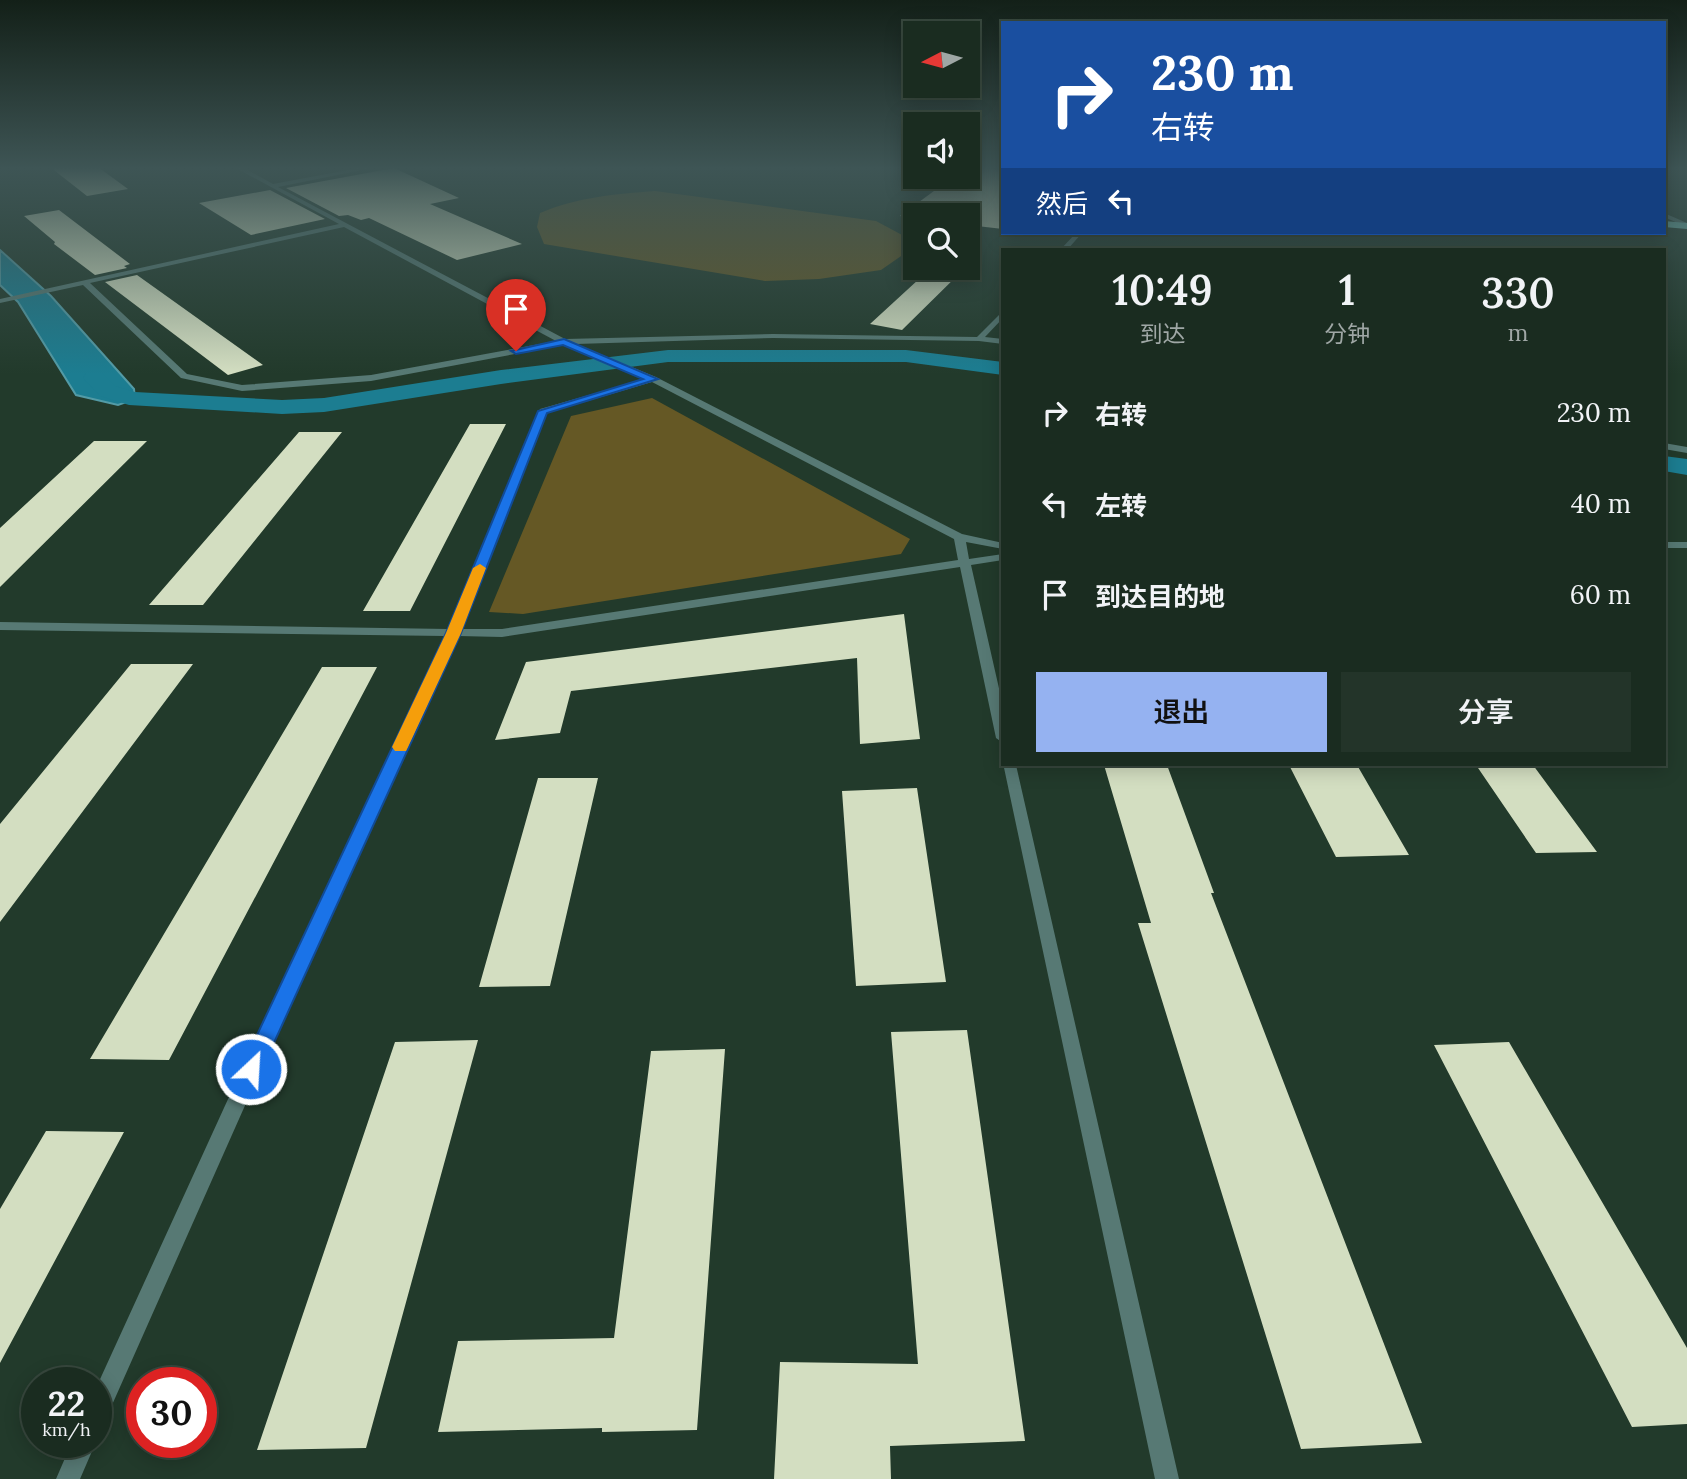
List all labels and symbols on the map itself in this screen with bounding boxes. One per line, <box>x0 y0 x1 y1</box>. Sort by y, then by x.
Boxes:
north arrow <box>903 21 980 98</box>
pin <box>486 279 546 351</box>
position arrow <box>214 1032 288 1106</box>
speed limit sign: 30 <box>126 1367 217 1458</box>

